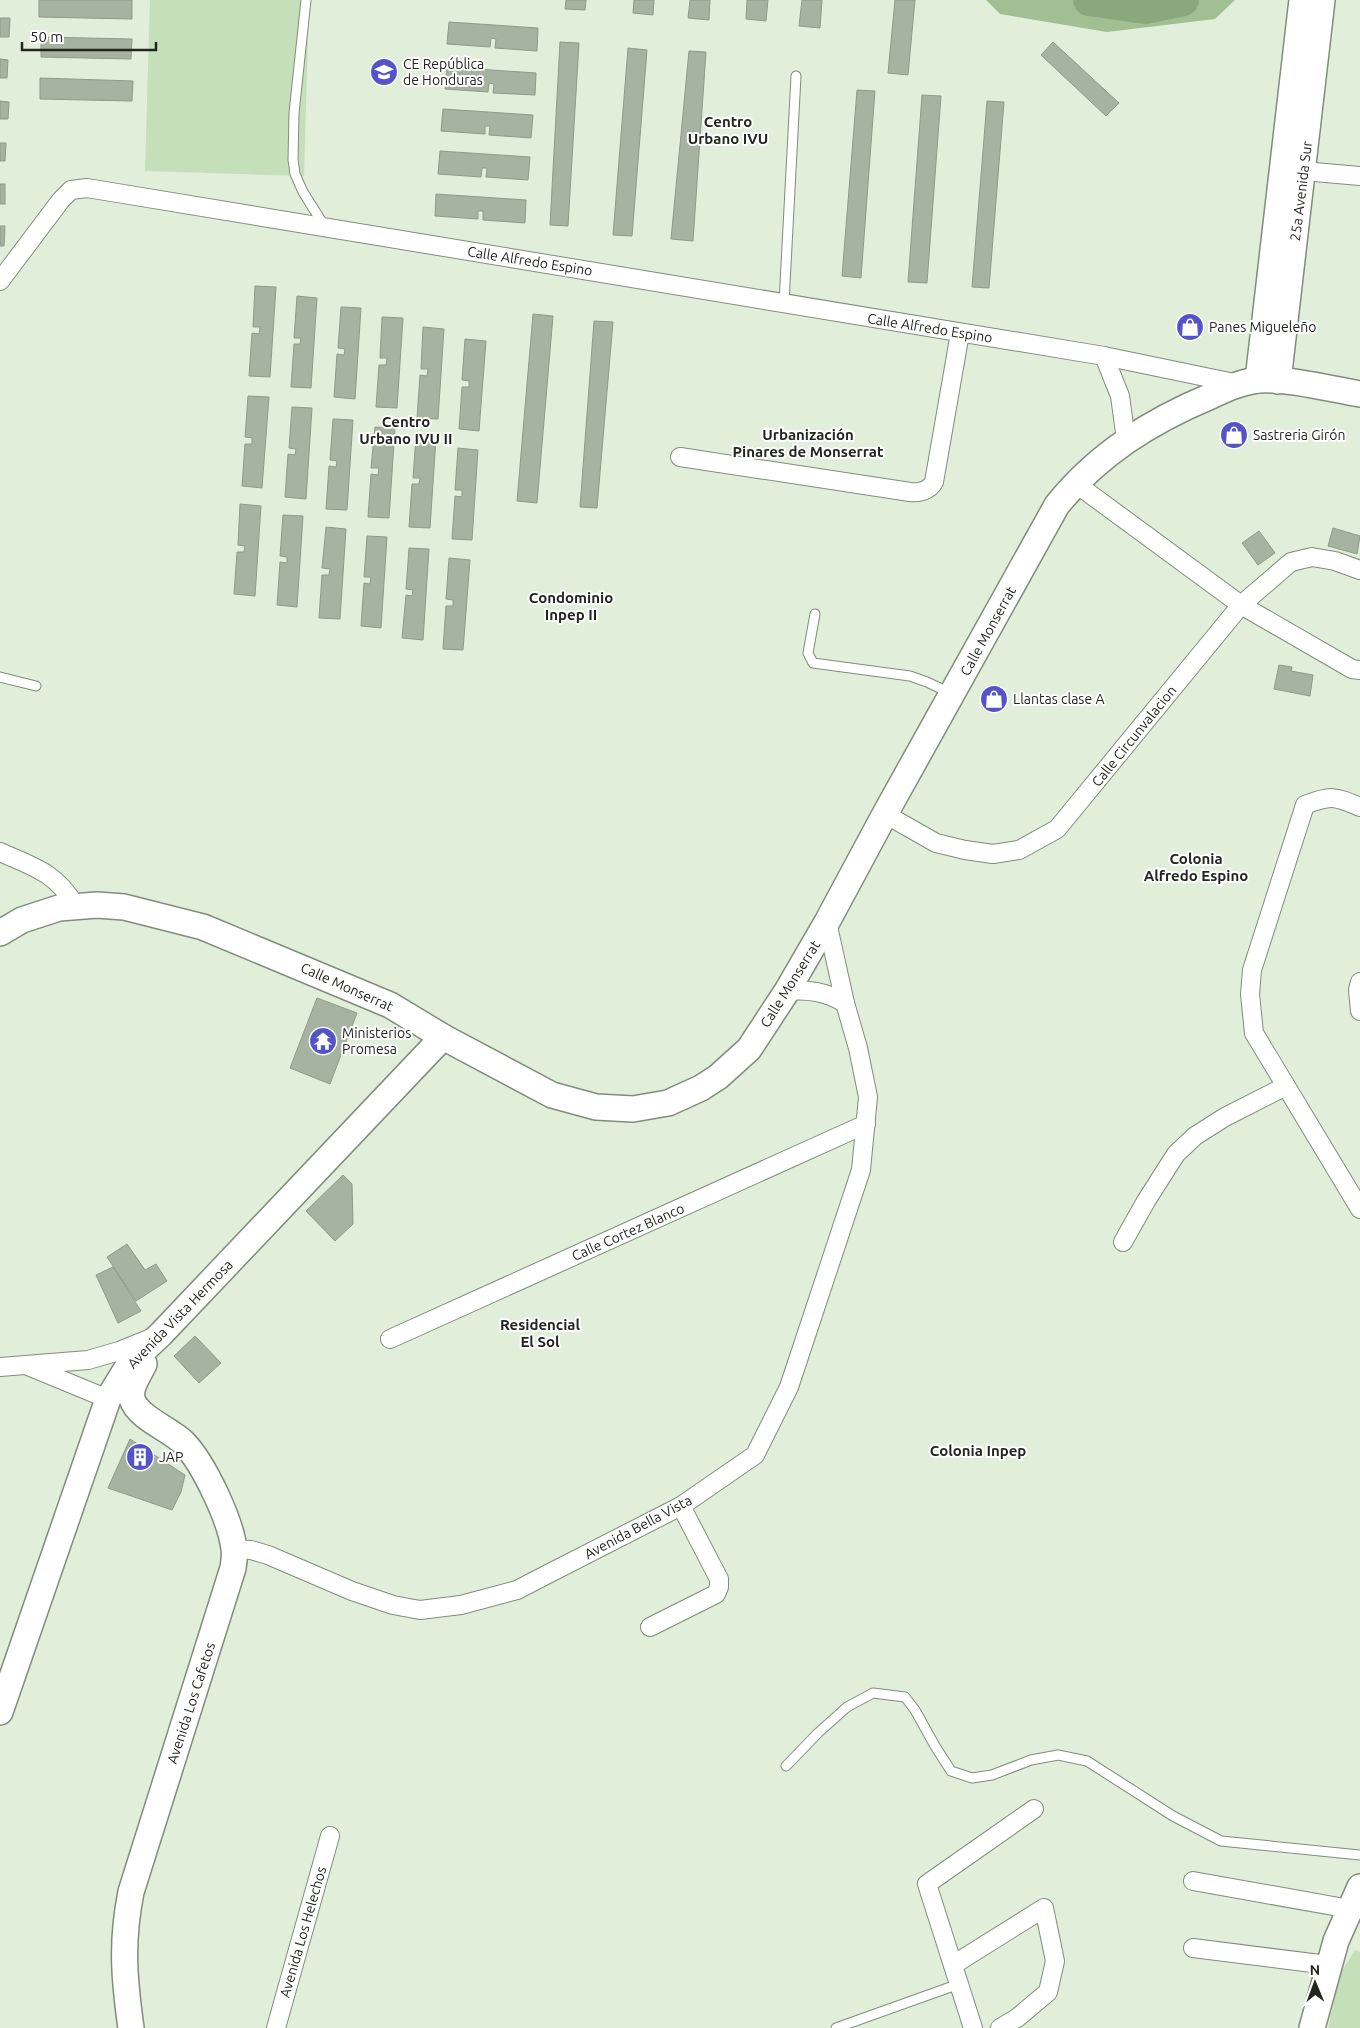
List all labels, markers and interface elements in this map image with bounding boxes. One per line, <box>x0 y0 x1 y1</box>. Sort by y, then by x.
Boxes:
scale bar <box>22 20 156 52</box>
text: 50 m <box>30 28 63 45</box>
place label: CE República de Honduras <box>403 56 484 88</box>
school or university icon: CE República de Honduras <box>369 57 399 87</box>
district label: Centro Urbano IVU <box>688 113 768 147</box>
street label: 25a Avenida Sur <box>1287 140 1315 242</box>
street label: Calle Alfredo Espino <box>466 243 594 279</box>
street label: Calle Alfredo Espino <box>866 310 994 346</box>
shop icon: Panes Migueleño <box>1175 312 1205 342</box>
place label: Panes Migueleño <box>1209 319 1316 335</box>
district label: Centro Urbano IVU II <box>359 413 453 447</box>
shop icon: Sastreria Girón <box>1219 420 1249 450</box>
district label: Urbanización Pinares de Monserrat <box>733 426 884 460</box>
place label: Sastreria Girón <box>1253 427 1345 443</box>
street label: Calle Monserrat <box>957 583 1019 678</box>
district label: Condominio Inpep II <box>529 589 613 623</box>
street label: Calle Circunvalacion <box>1089 682 1179 790</box>
shop icon: Llantas clase A <box>979 684 1009 714</box>
place label: Llantas clase A <box>1013 691 1104 707</box>
district label: Colonia Alfredo Espino <box>1144 850 1248 884</box>
street label: Calle Monserrat <box>757 937 823 1030</box>
street label: Calle Monserrat <box>298 959 396 1015</box>
place label: Ministerios Promesa <box>342 1025 411 1057</box>
temple icon: Ministerios Promesa <box>308 1026 338 1056</box>
street label: Calle Cortez Blanco <box>569 1200 687 1264</box>
street label: Avenida Vista Hermosa <box>124 1256 236 1372</box>
district label: Residencial El Sol <box>500 1316 580 1350</box>
building icon: JAP <box>125 1442 155 1472</box>
district label: Colonia Inpep <box>930 1442 1026 1459</box>
place label: JAP <box>159 1449 183 1465</box>
street label: Avenida Bella Vista <box>582 1492 694 1562</box>
street label: Avenida Los Cafetos <box>164 1640 218 1766</box>
street label: Avenida Los Helechos <box>277 1865 329 1999</box>
north arrow <box>1290 1958 1340 2008</box>
text: N <box>1309 1962 1320 1978</box>

